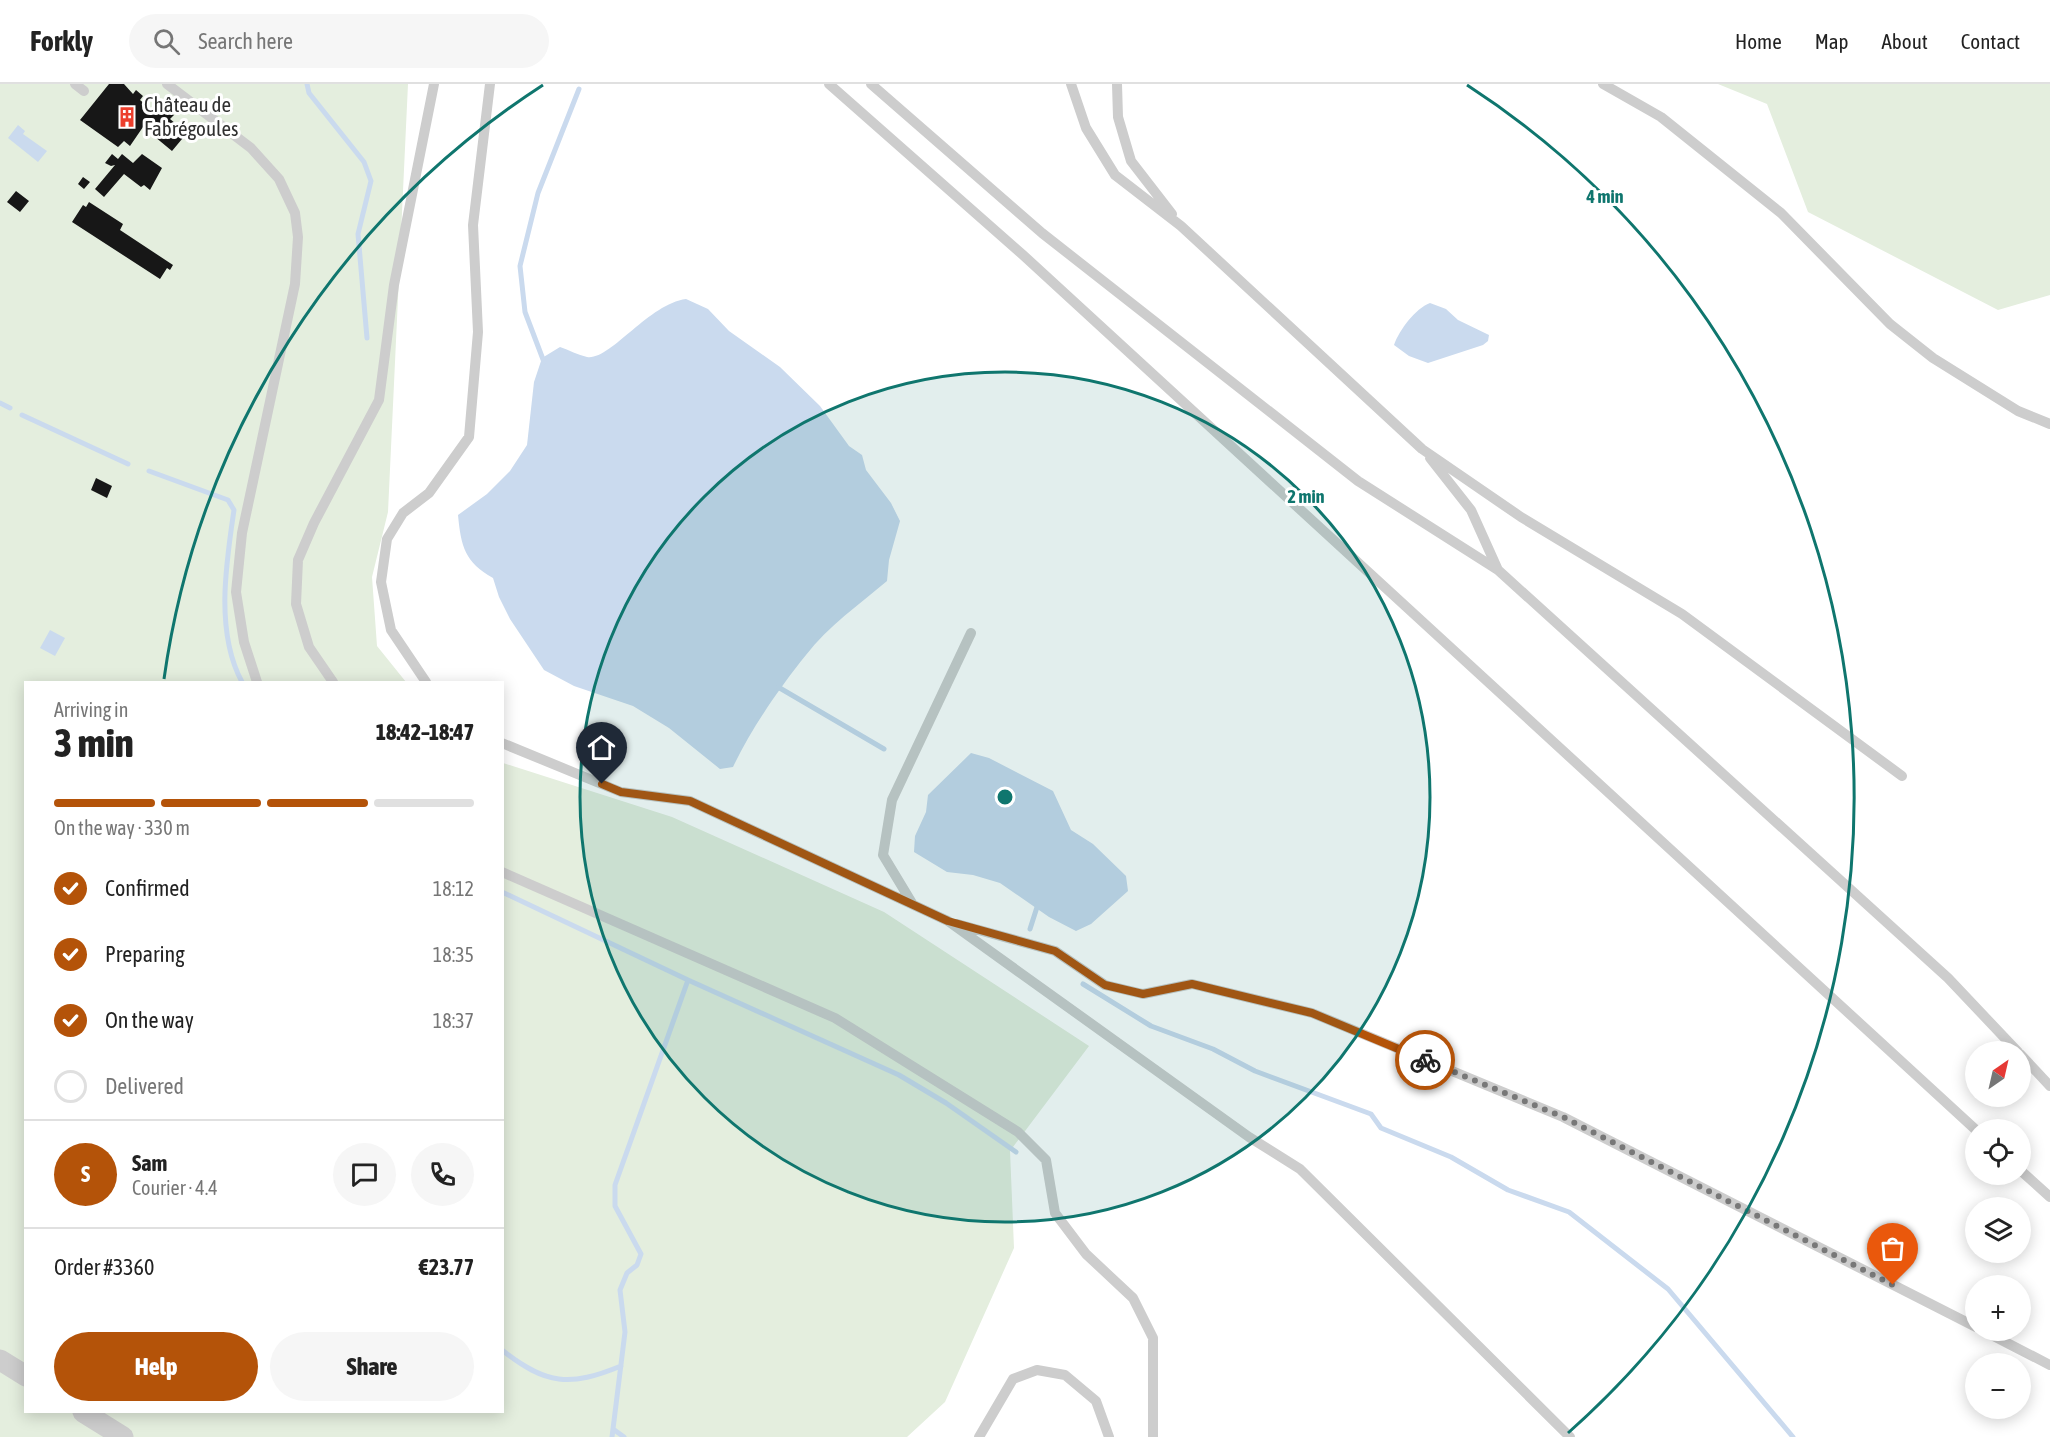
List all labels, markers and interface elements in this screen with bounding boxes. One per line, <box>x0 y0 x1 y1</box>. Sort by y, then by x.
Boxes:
search box <box>129 14 549 68</box>
text: Forkly <box>30 25 93 57</box>
icon: search <box>150 25 183 58</box>
text: Search here <box>198 28 293 54</box>
text: Home <box>1735 29 1782 53</box>
text: Map <box>1815 29 1849 53</box>
text: About <box>1882 29 1928 53</box>
text: Contact <box>1961 29 2020 53</box>
place label: Château de Fabrégoules <box>144 92 238 140</box>
building icon: Château de Fabrégoules <box>115 105 139 129</box>
text: 4 min <box>1586 186 1624 207</box>
text: 2 min <box>1288 486 1325 507</box>
text: Arriving in <box>54 698 128 721</box>
text: 18:42–18:47 <box>376 719 474 745</box>
text: 3 min <box>54 721 134 765</box>
pin <box>576 722 627 784</box>
icon: home <box>585 731 618 764</box>
centre of rings <box>995 787 1015 807</box>
text: On the way · 330 m <box>54 816 190 839</box>
icon: check <box>54 872 87 905</box>
text: Confirmed <box>105 875 190 901</box>
text: 18:12 <box>433 877 474 900</box>
icon: check <box>54 938 87 971</box>
text: Preparing <box>105 941 185 967</box>
text: 18:35 <box>433 943 474 966</box>
icon: check <box>54 1004 87 1037</box>
text: On the way <box>105 1007 194 1033</box>
text: 18:37 <box>433 1009 474 1032</box>
courier <box>1395 1030 1455 1090</box>
north arrow <box>1965 1041 2031 1107</box>
map controls <box>1965 1041 2031 1419</box>
icon: bike <box>1409 1044 1442 1077</box>
text: Delivered <box>105 1073 184 1099</box>
button: locate <box>1965 1119 2031 1185</box>
button: chat <box>333 1143 396 1206</box>
button: phone <box>411 1143 474 1206</box>
text: Sam <box>132 1150 167 1176</box>
text: S <box>81 1161 90 1187</box>
text: Courier · 4.4 <box>132 1176 218 1199</box>
button: layers <box>1965 1197 2031 1263</box>
pin <box>1867 1223 1918 1285</box>
icon: bag <box>1876 1232 1909 1265</box>
text: Order #3360 <box>54 1254 154 1280</box>
text: €23.77 <box>419 1254 474 1280</box>
button: + <box>1965 1275 2031 1341</box>
button: Help <box>54 1332 258 1401</box>
button: Share <box>270 1332 474 1401</box>
button: − <box>1965 1353 2031 1419</box>

